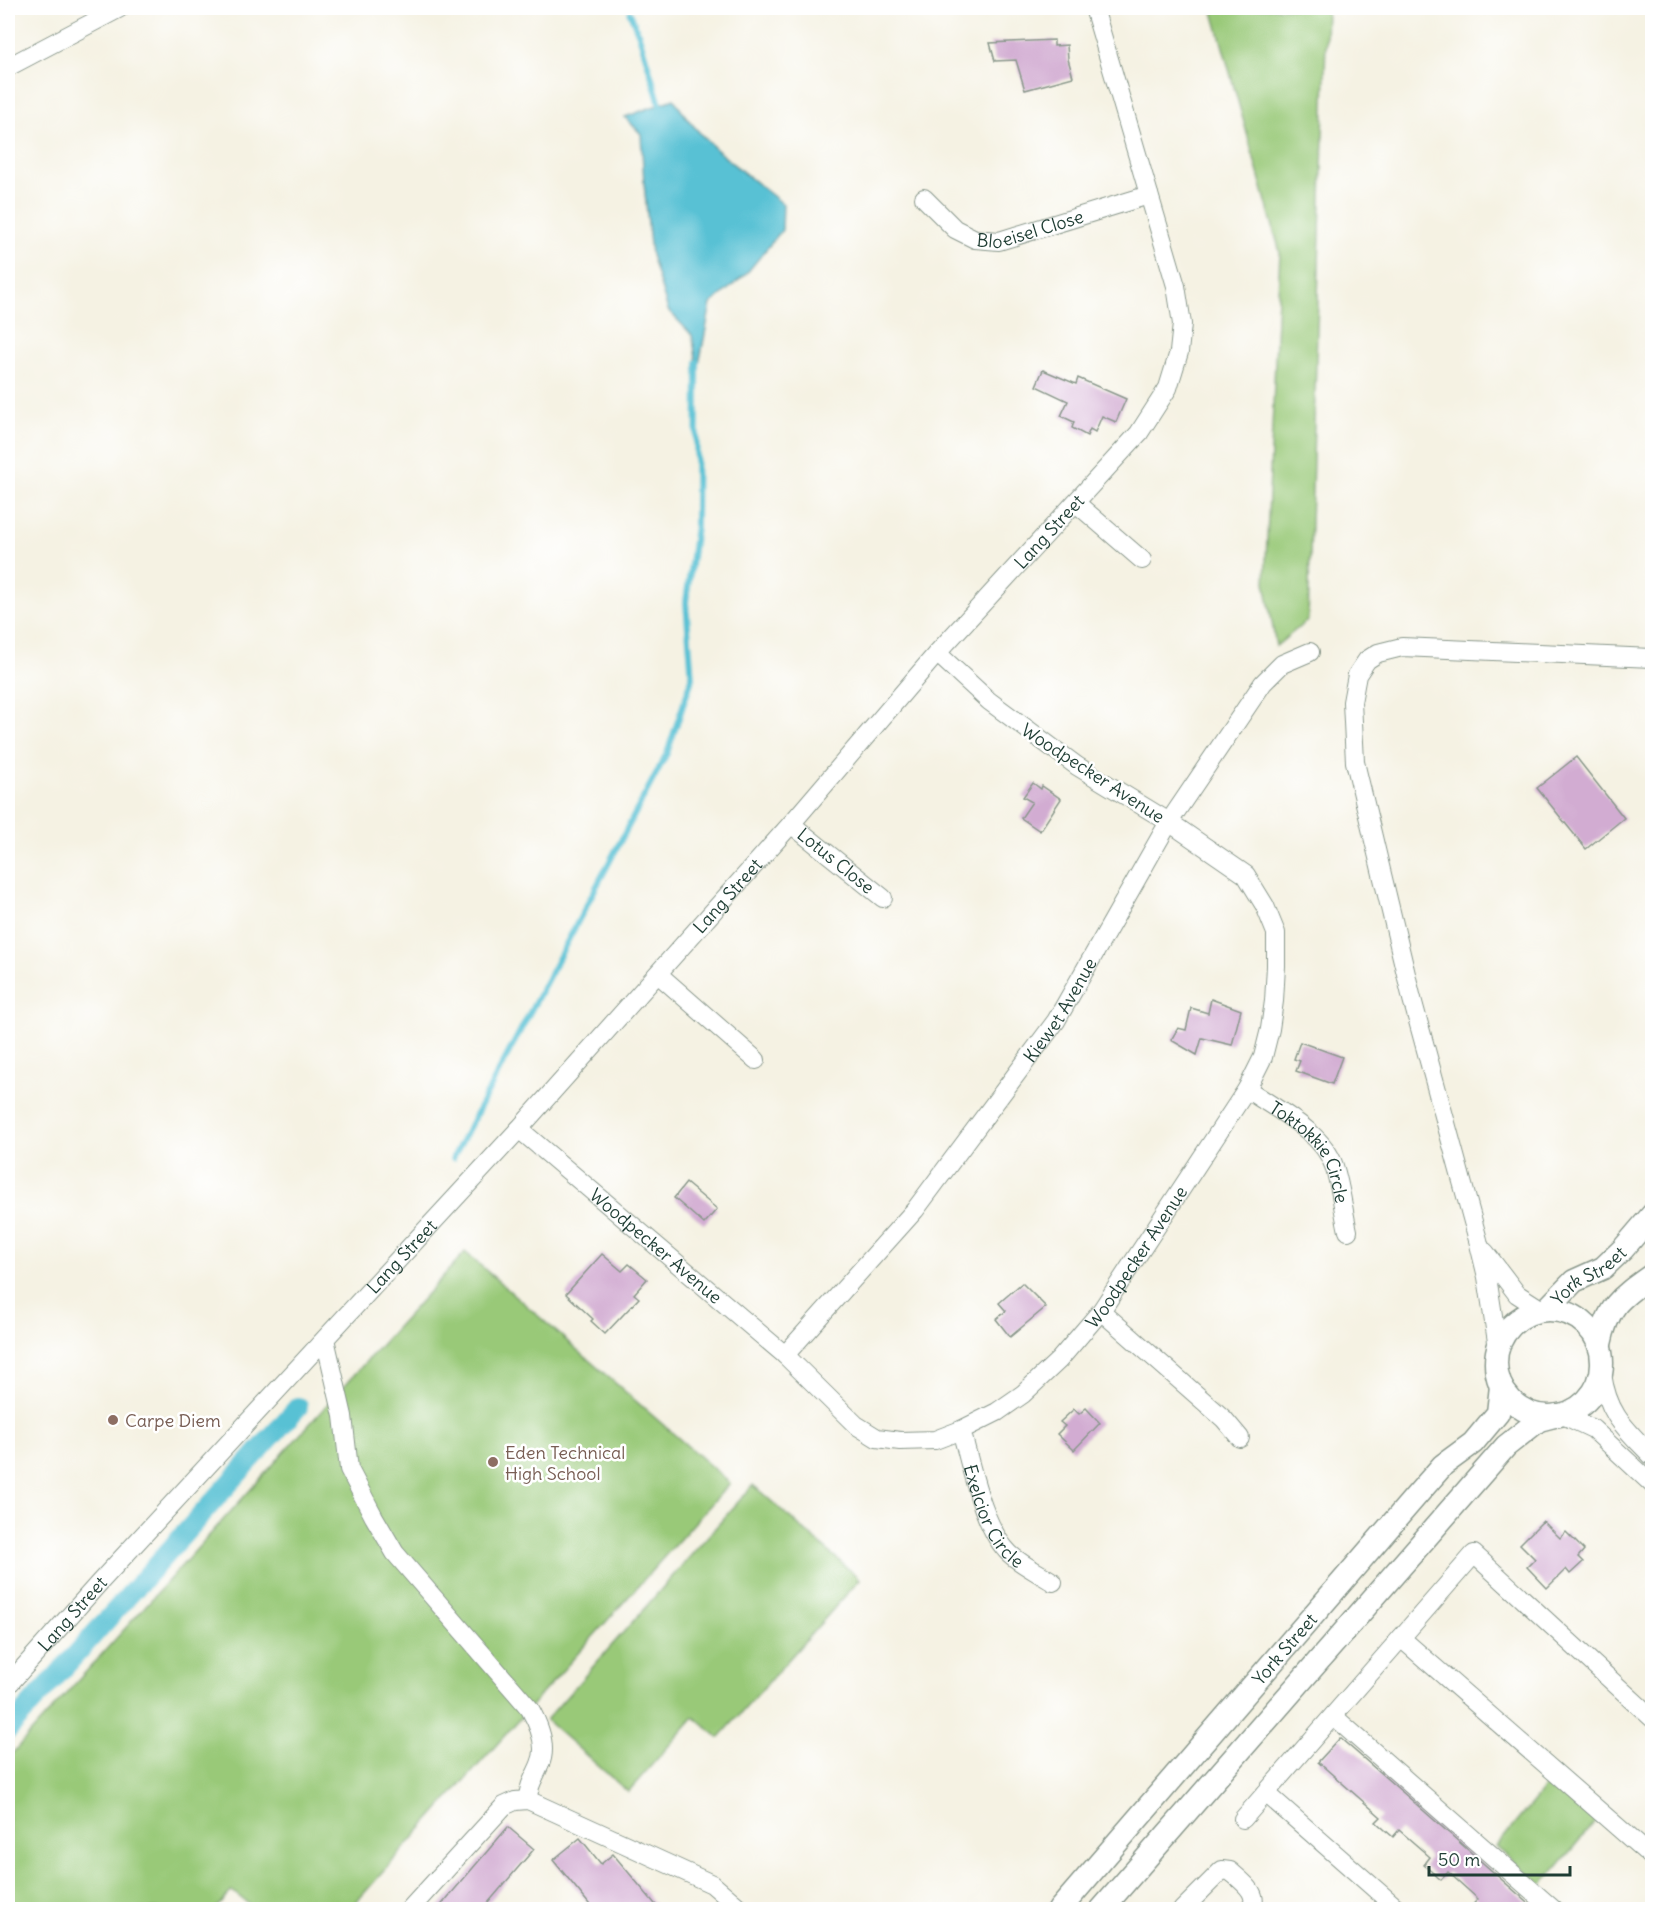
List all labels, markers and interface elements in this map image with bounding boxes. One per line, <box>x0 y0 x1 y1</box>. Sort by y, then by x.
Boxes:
street label: Bloeisel Close <box>976 204 1086 253</box>
street label: Lang Street <box>1009 489 1089 573</box>
street label: Woodpecker Avenue <box>1017 718 1169 828</box>
street label: Lotus Close <box>793 822 879 898</box>
street label: Lang Street <box>688 853 767 938</box>
street label: Kiewet Avenue <box>1018 953 1101 1067</box>
street label: Toktokkie Circle <box>1266 1096 1354 1205</box>
street label: Woodpecker Avenue <box>1080 1181 1192 1333</box>
street label: Woodpecker Avenue <box>585 1183 727 1308</box>
street label: Lang Street <box>361 1214 441 1298</box>
street label: York Street <box>1546 1241 1631 1310</box>
place label: Carpe Diem <box>125 1409 221 1432</box>
marker: Carpe Diem <box>106 1413 120 1427</box>
place label: Eden Technical High School <box>505 1441 625 1485</box>
marker: Eden Technical High School <box>486 1455 500 1469</box>
street label: Exelcior Circle <box>959 1462 1029 1573</box>
street label: Lang Street <box>32 1571 111 1656</box>
street label: York Street <box>1247 1608 1322 1689</box>
scale bar <box>1429 1839 1570 1877</box>
text: 50 m <box>1438 1848 1480 1871</box>

